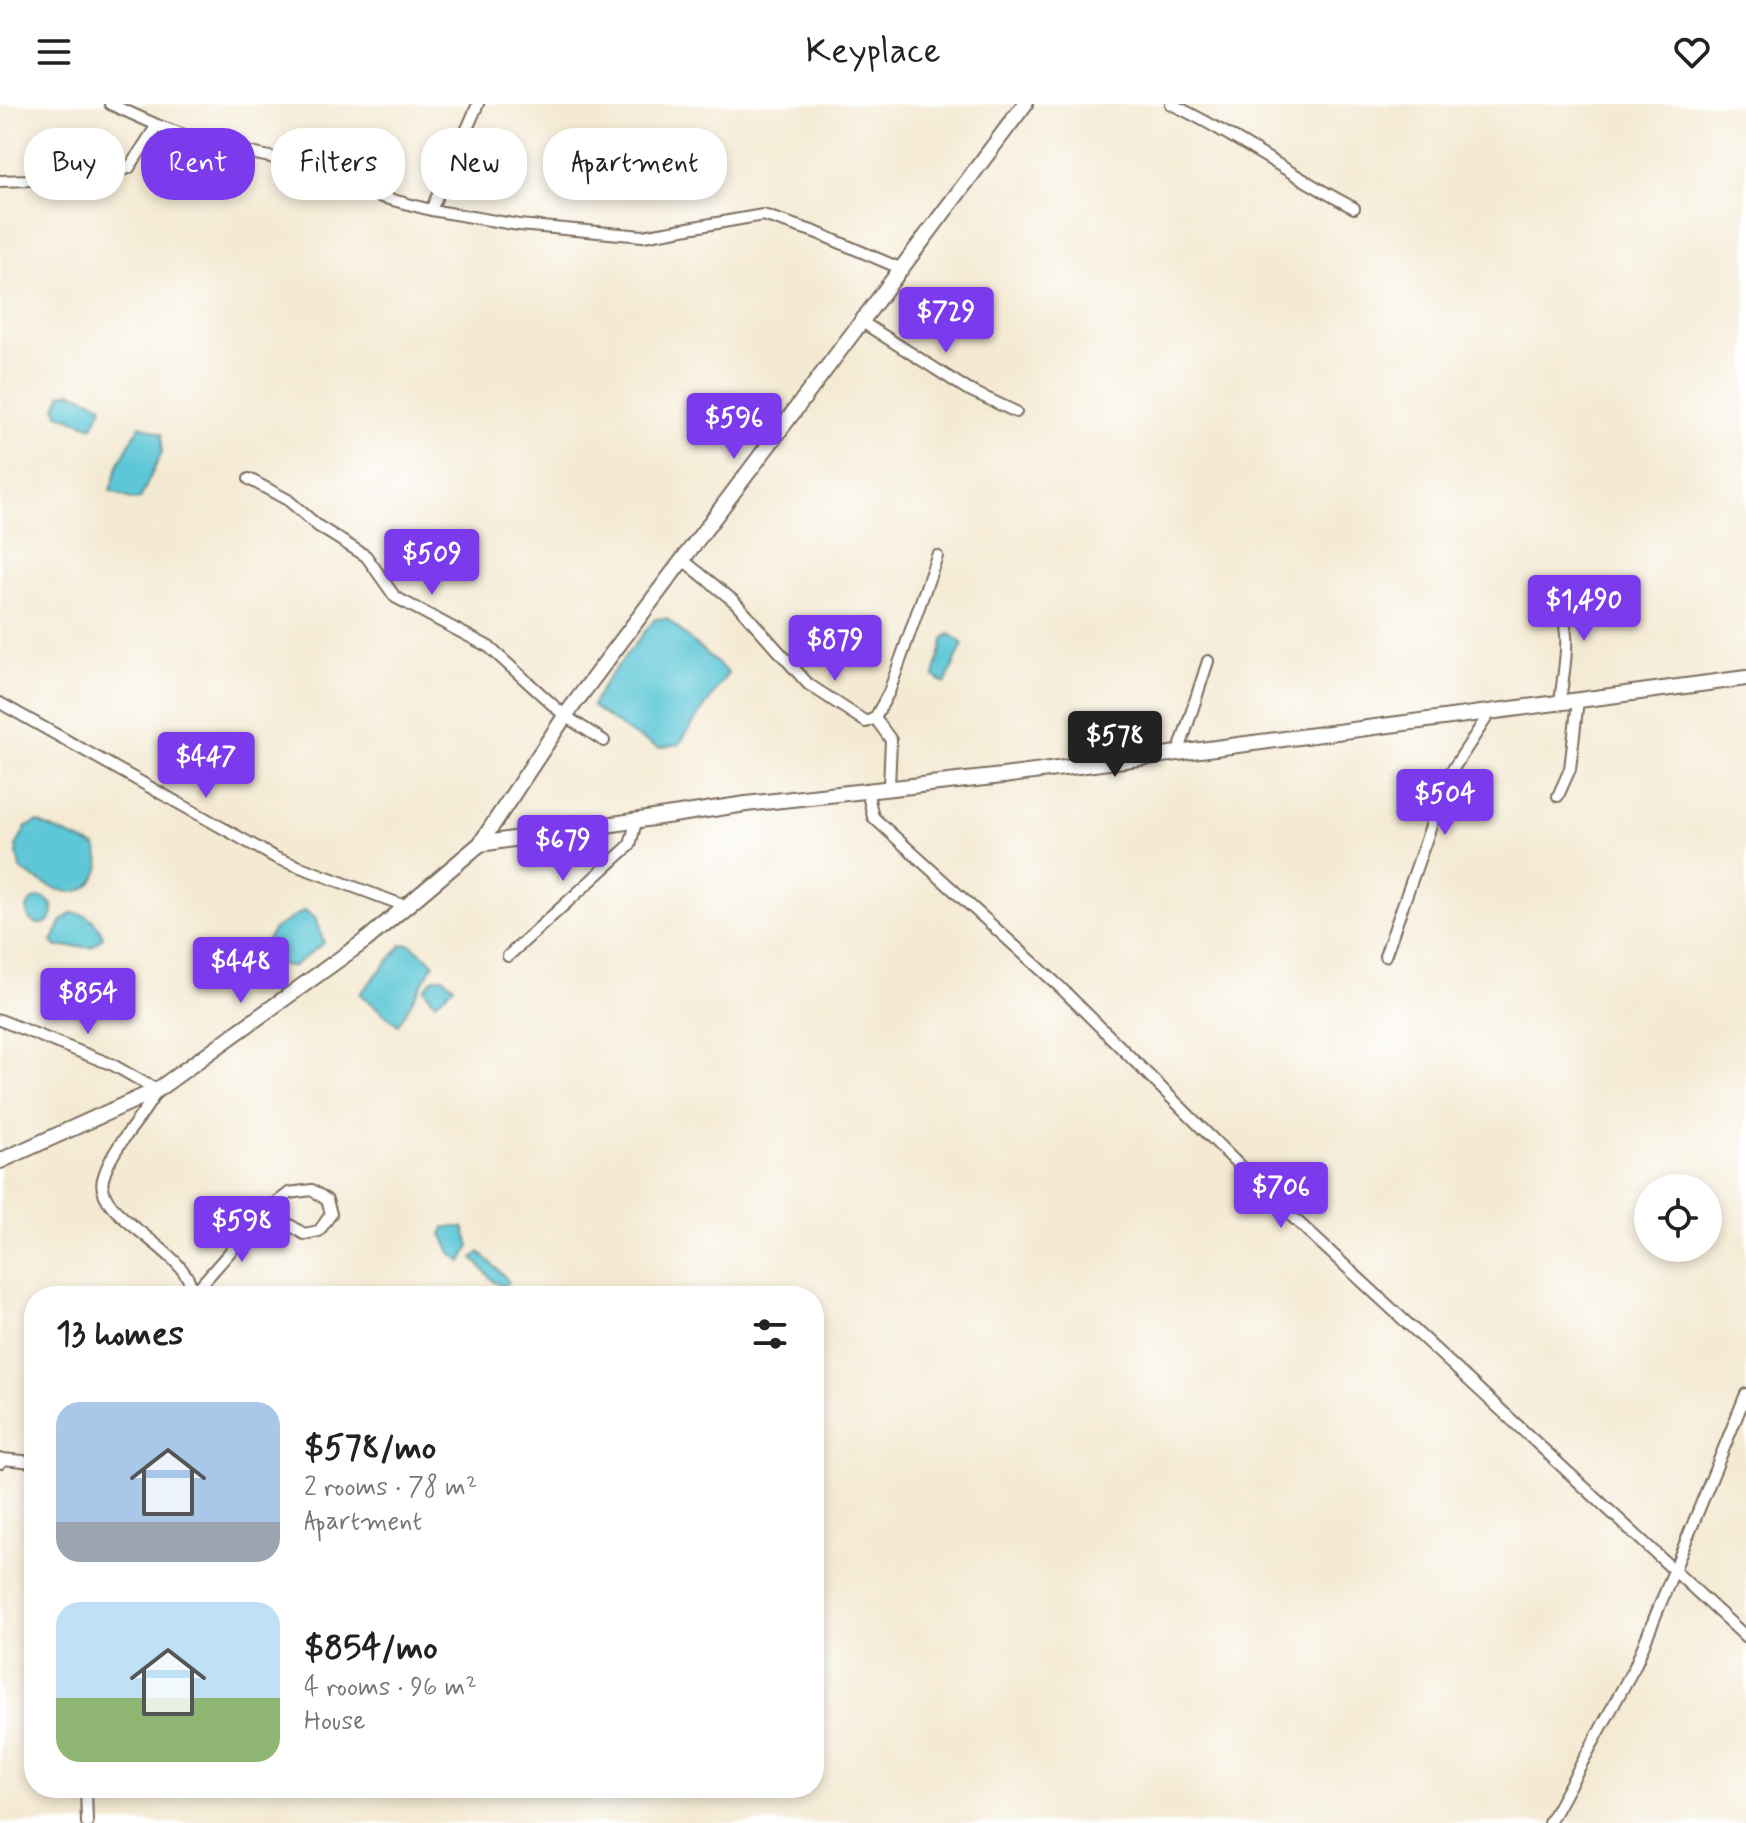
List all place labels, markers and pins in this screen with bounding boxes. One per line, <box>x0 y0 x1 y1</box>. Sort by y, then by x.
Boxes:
pin: $729 <box>899 287 993 355</box>
pin: $596 <box>687 393 781 461</box>
pin: $509 <box>385 529 479 597</box>
pin: $1,490 <box>1519 575 1649 643</box>
pin: $879 <box>788 615 882 683</box>
pin: $578 <box>1068 711 1162 779</box>
pin: $447 <box>159 732 253 800</box>
pin: $504 <box>1398 769 1492 837</box>
pin: $679 <box>516 815 610 883</box>
pin: $448 <box>194 937 288 1005</box>
pin: $854 <box>41 968 135 1036</box>
pin: $706 <box>1234 1162 1328 1230</box>
pin: $598 <box>195 1196 289 1264</box>

